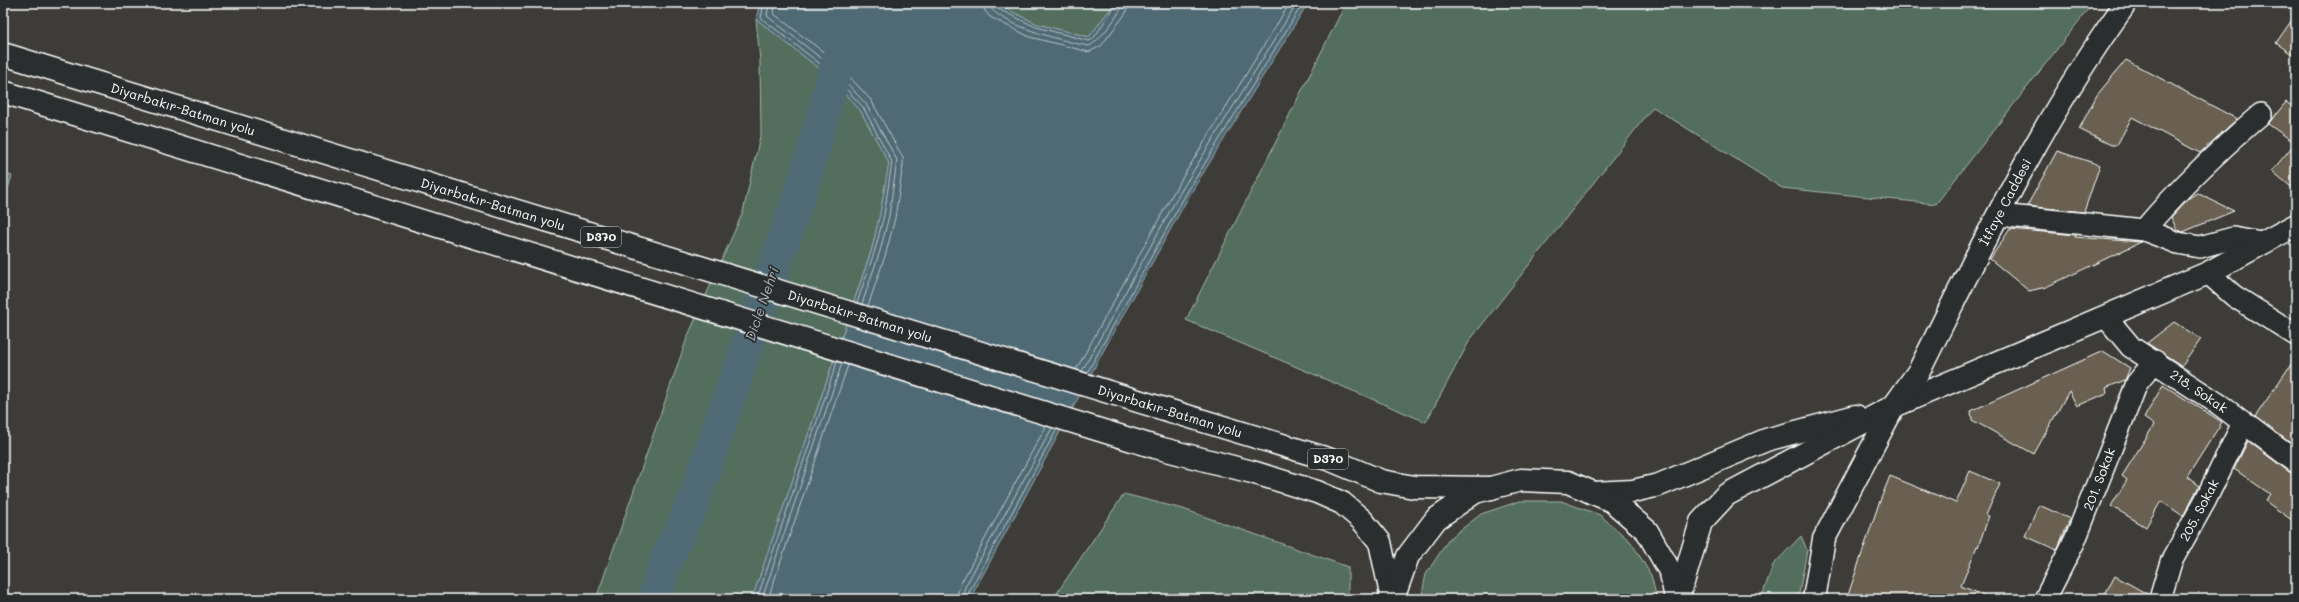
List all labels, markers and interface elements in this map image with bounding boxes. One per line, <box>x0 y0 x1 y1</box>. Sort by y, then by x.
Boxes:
street label: Diyarbakır-Batman yolu <box>109 78 257 139</box>
street label: İtfaye Caddesi <box>1975 155 2035 248</box>
street label: Diyarbakır-Batman yolu <box>419 173 567 234</box>
road number: D370 <box>581 227 621 247</box>
water label: Dicle Nehri <box>740 264 783 343</box>
street label: Diyarbakır-Batman yolu <box>786 285 934 346</box>
street label: 218. Sokak <box>2167 365 2231 416</box>
street label: Diyarbakır-Batman yolu <box>1096 380 1244 441</box>
street label: 201. Sokak <box>2079 445 2118 513</box>
road number: D370 <box>1308 449 1348 469</box>
street label: 205. Sokak <box>2175 476 2222 544</box>

